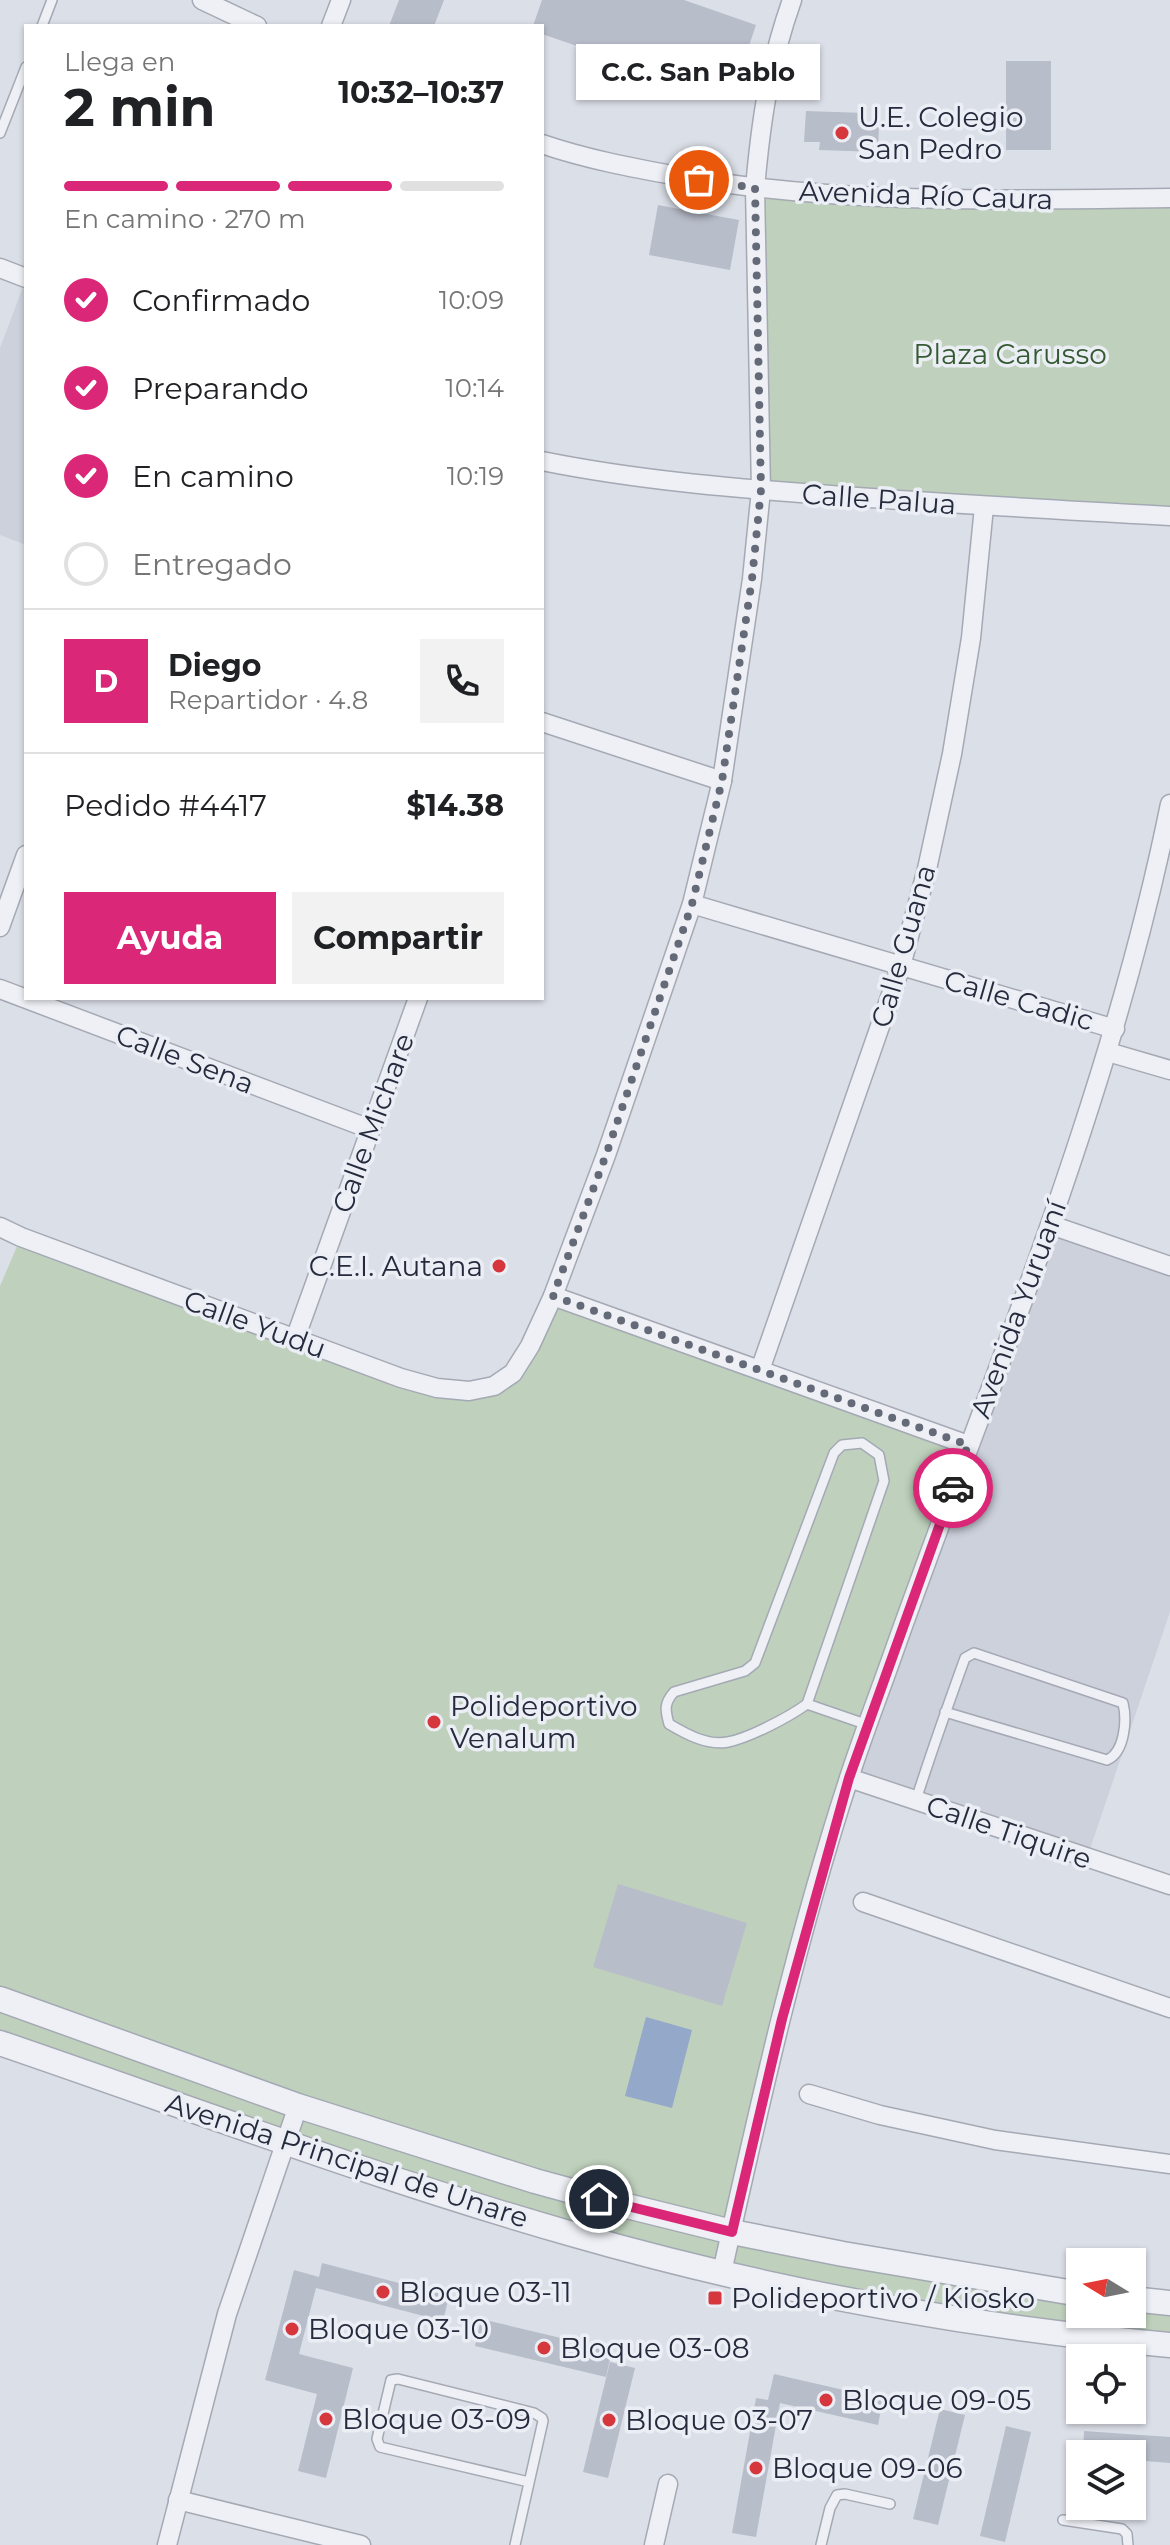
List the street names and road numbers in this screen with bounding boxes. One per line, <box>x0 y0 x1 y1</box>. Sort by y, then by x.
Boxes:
street label: Avenida Río Caura <box>798 174 1054 216</box>
street label: Calle Palua <box>801 477 957 521</box>
street label: Calle Guana <box>864 861 942 1031</box>
street label: Calle Cadic <box>940 962 1098 1038</box>
street label: Calle Sena <box>111 1017 259 1101</box>
street label: Calle Michare <box>325 1029 421 1217</box>
street label: Avenida Yuruaní <box>963 1194 1074 1422</box>
street label: Calle Yudu <box>179 1283 331 1365</box>
street label: Calle Tiquire <box>922 1788 1096 1876</box>
street label: Avenida Principal de Unare <box>161 2085 533 2235</box>

